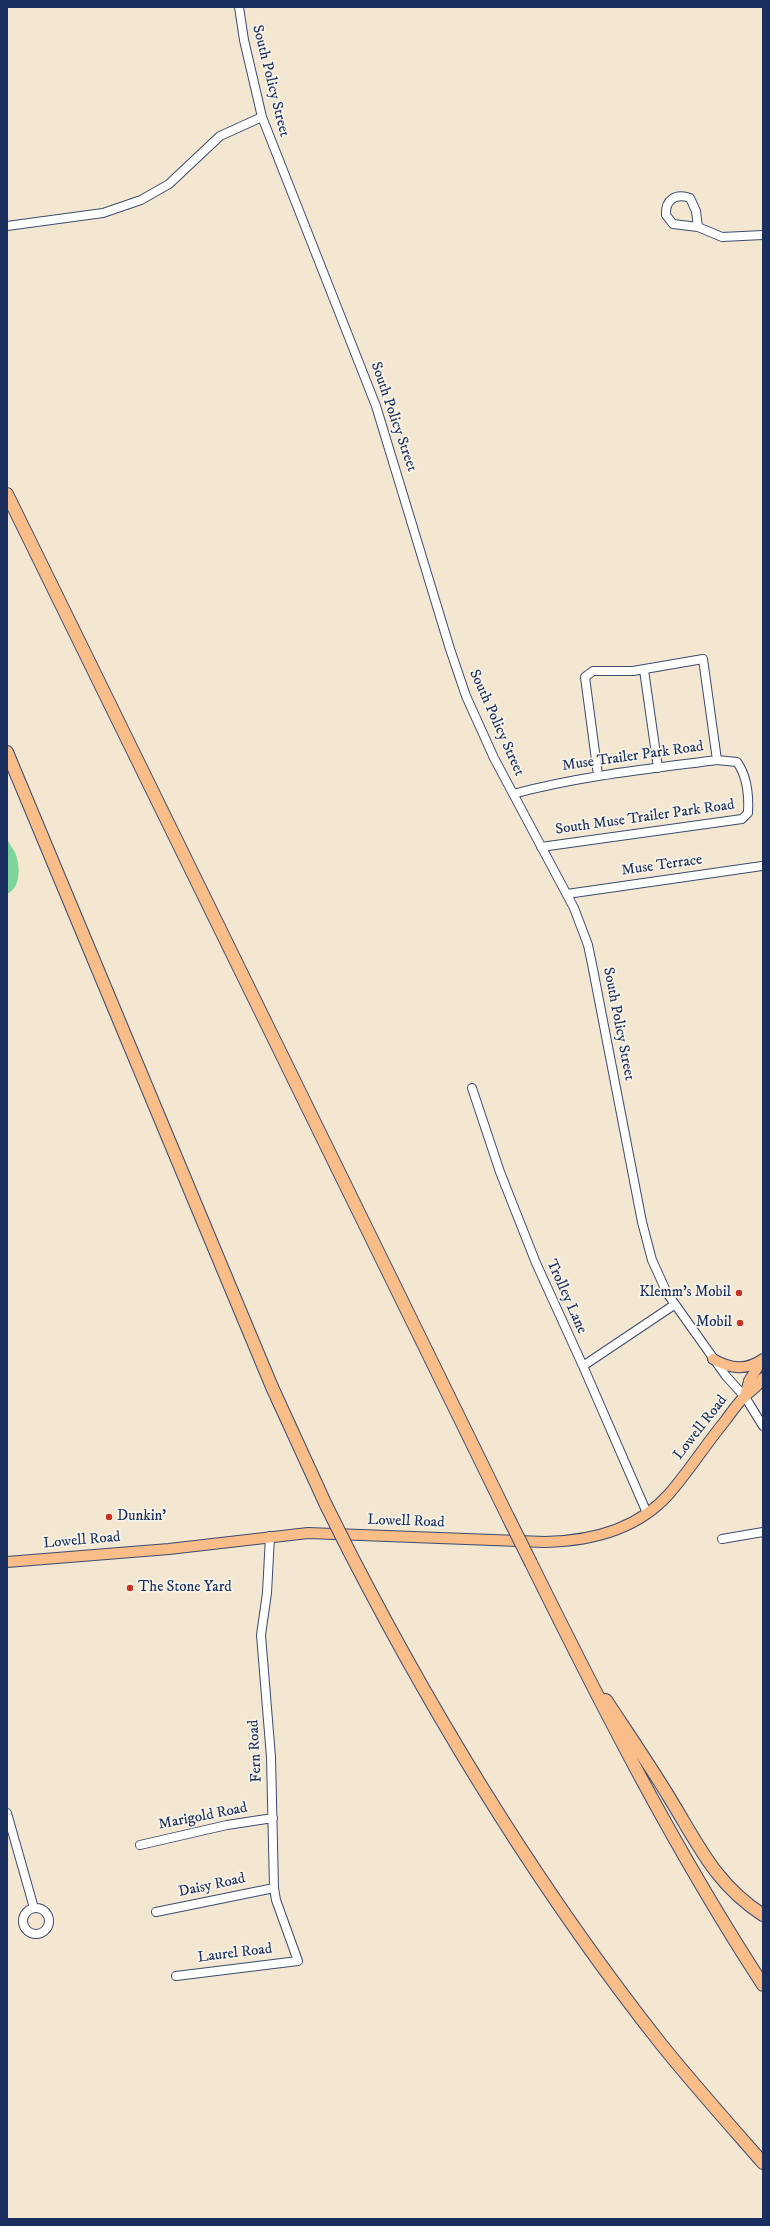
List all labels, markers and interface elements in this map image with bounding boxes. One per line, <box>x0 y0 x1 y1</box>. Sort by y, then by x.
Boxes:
street label: South Policy Street <box>247 23 293 139</box>
street label: South Policy Street <box>366 360 420 474</box>
street label: South Policy Street <box>464 667 528 779</box>
street label: Muse Trailer Park Road <box>561 738 705 776</box>
street label: South Muse Trailer Park Road <box>554 797 736 839</box>
street label: Muse Terrace <box>620 851 704 881</box>
street label: South Policy Street <box>598 966 638 1082</box>
street label: Trolley Lane <box>542 1257 590 1337</box>
place label: Klemm's Mobil <box>639 1284 731 1302</box>
marker: Klemm's Mobil <box>734 1288 744 1298</box>
place label: Mobil <box>696 1314 732 1332</box>
marker: Mobil <box>735 1318 745 1328</box>
street label: Lowell Road <box>670 1392 732 1464</box>
place label: Dunkin' <box>117 1508 166 1526</box>
marker: Dunkin' <box>104 1512 114 1522</box>
street label: Lowell Road <box>367 1512 445 1532</box>
street label: Lowell Road <box>43 1529 121 1553</box>
place label: The Stone Yard <box>138 1579 232 1597</box>
marker: The Stone Yard <box>125 1583 135 1593</box>
street label: Fern Road <box>245 1719 267 1783</box>
street label: Marigold Road <box>157 1800 249 1834</box>
street label: Daisy Road <box>177 1870 247 1902</box>
street label: Laurel Road <box>197 1940 273 1968</box>

